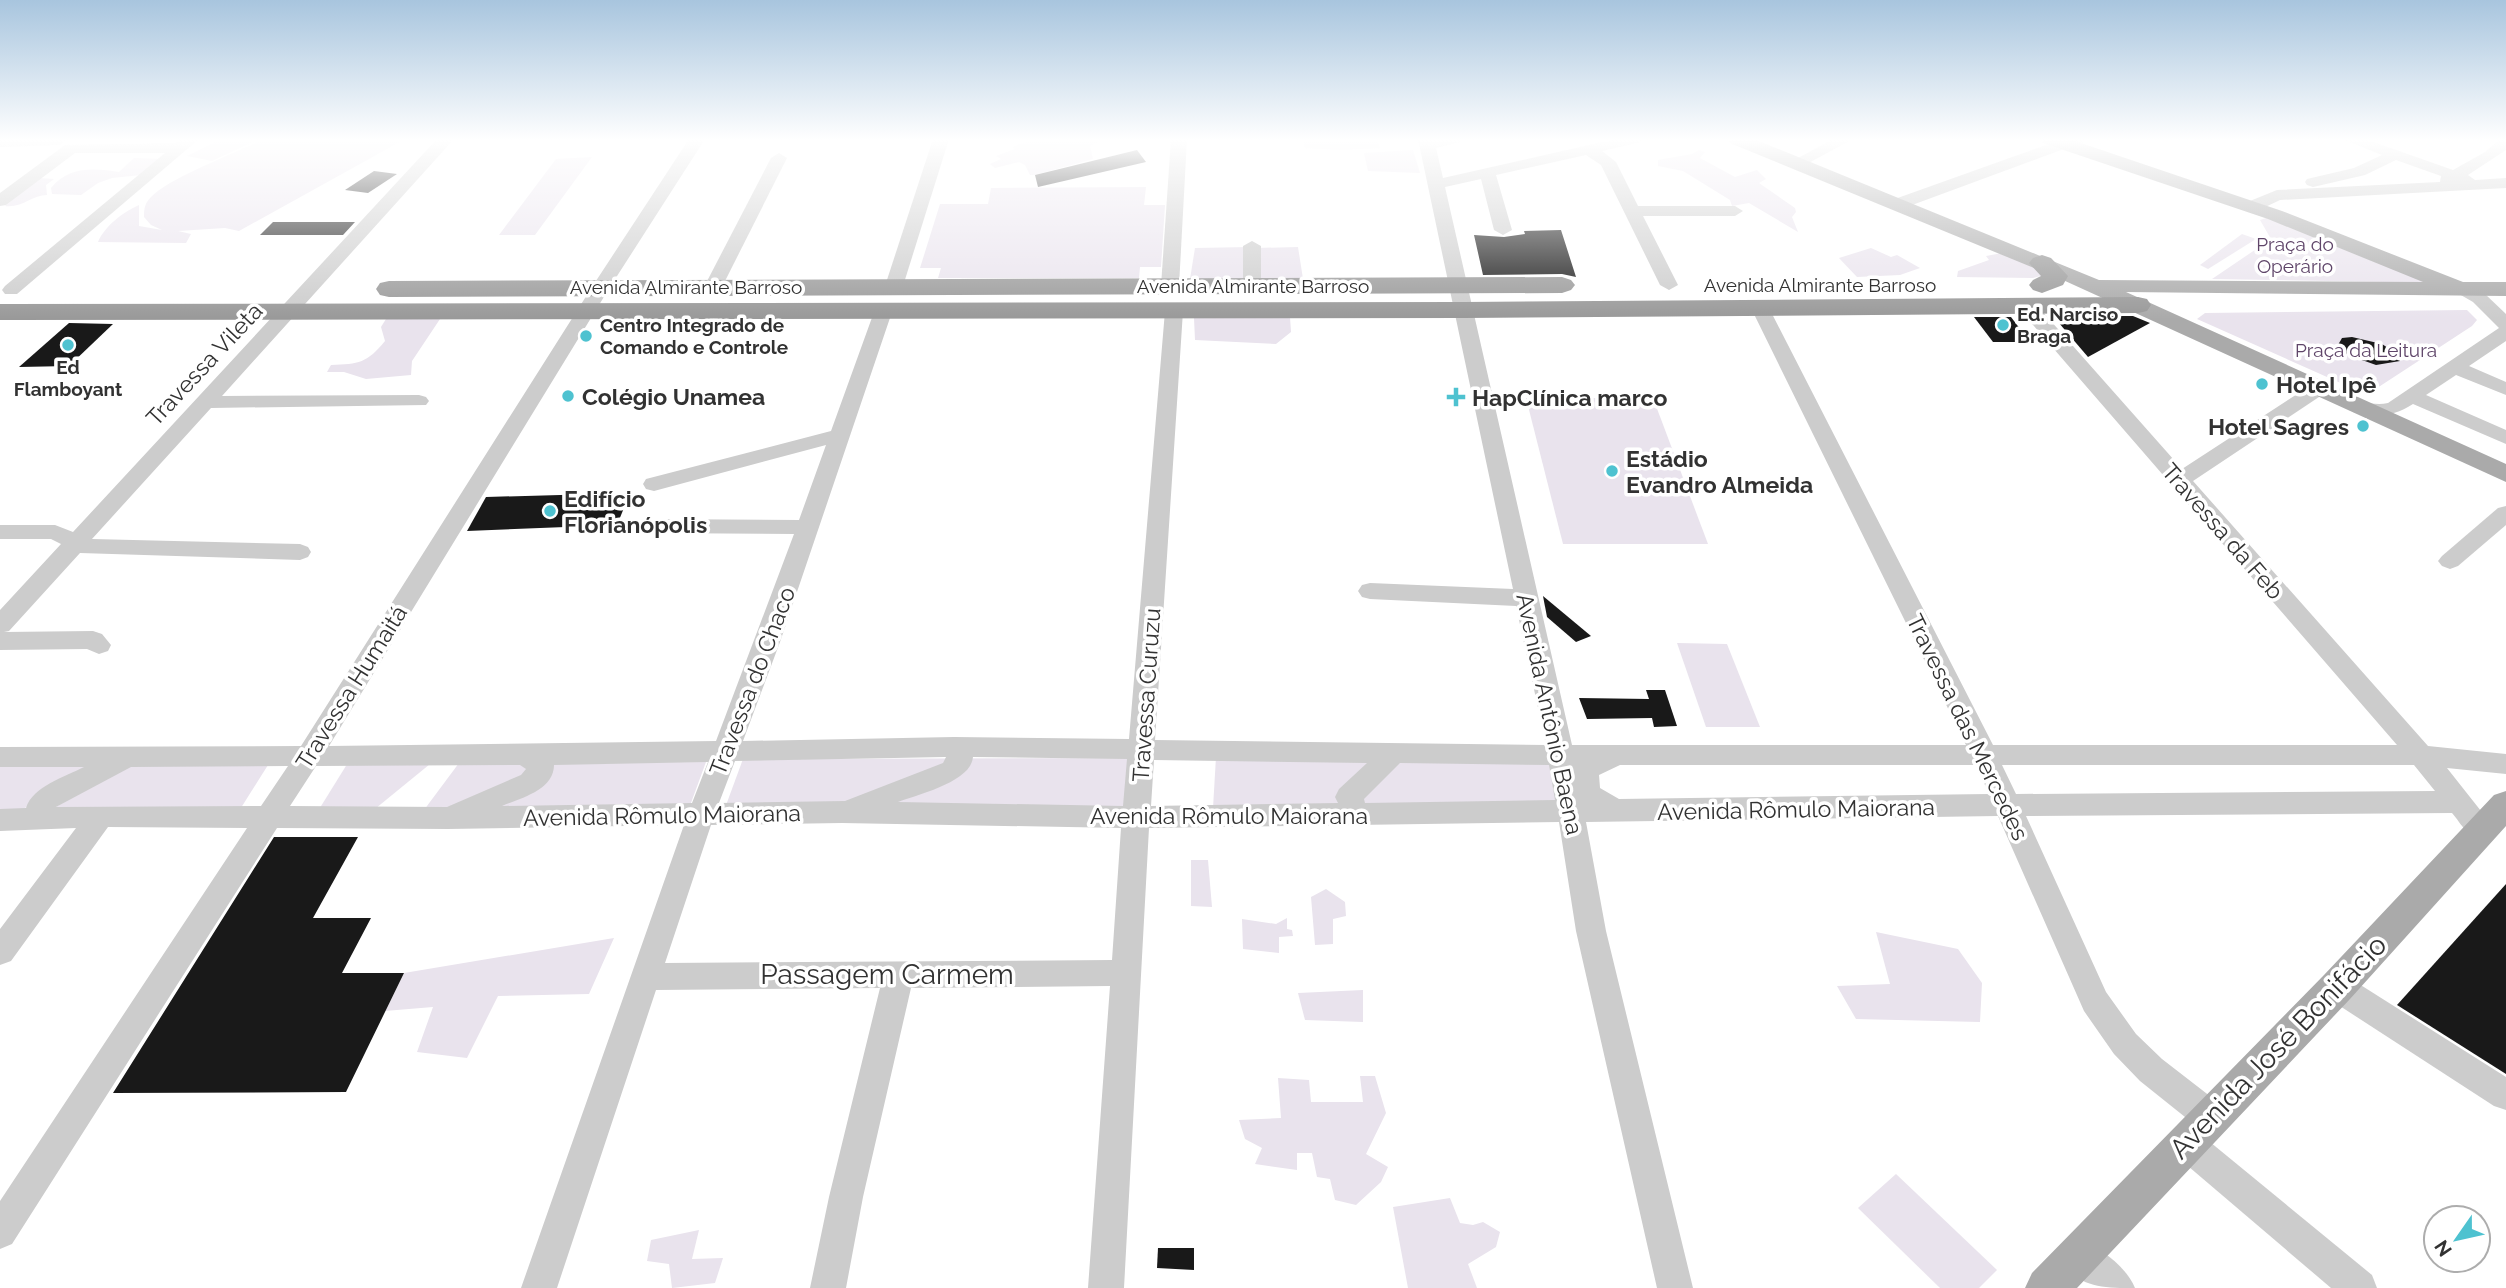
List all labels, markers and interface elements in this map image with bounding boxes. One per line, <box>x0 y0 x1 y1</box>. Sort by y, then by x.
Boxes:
park label: Praça do Operário <box>2256 233 2334 277</box>
street label: Avenida Almirante Barroso <box>1704 274 1936 296</box>
street label: Avenida Almirante Barroso <box>1137 275 1369 297</box>
street label: Avenida Almirante Barroso <box>570 276 802 298</box>
street label: Travessa Vileta <box>140 297 268 431</box>
place label: Ed. Narciso Braga <box>2017 303 2118 347</box>
place label: Centro Integrado de Comando e Controle <box>600 314 788 358</box>
marker: Ed. Narciso Braga <box>1995 317 2011 333</box>
marker: Centro Integrado de Comando e Controle <box>578 328 594 344</box>
marker: Ed Flamboyant <box>60 337 76 353</box>
park label: Praça da Leitura <box>2295 339 2437 361</box>
place label: Ed Flamboyant <box>14 356 123 400</box>
place label: Hotel Ipê <box>2276 371 2376 398</box>
marker: Hotel Ipê <box>2254 376 2270 392</box>
place label: Colégio Unamea <box>582 383 765 410</box>
place label: HapClínica marco <box>1472 384 1667 411</box>
marker: HapClínica marco <box>1446 387 1466 407</box>
marker: Colégio Unamea <box>560 388 576 404</box>
place label: Hotel Sagres <box>2208 413 2349 440</box>
marker: Hotel Sagres <box>2355 418 2371 434</box>
place label: Estádio Evandro Almeida <box>1626 445 1813 498</box>
street label: Travessa da Feb <box>2157 457 2289 605</box>
marker: Estádio Evandro Almeida <box>1604 463 1620 479</box>
place label: Edifício Florianópolis <box>564 485 707 538</box>
marker: Edifício Florianópolis <box>542 503 558 519</box>
street label: Travessa do Chaco <box>704 583 800 779</box>
street label: Avenida Antônio Baena <box>1511 591 1589 837</box>
street label: Travessa Humaitá <box>290 600 412 774</box>
street label: Travessa Curuzu <box>1126 607 1166 783</box>
street label: Travessa das Mercedes <box>1901 610 2035 844</box>
street label: Avenida Rômulo Maiorana <box>1657 793 1935 825</box>
street label: Avenida Rômulo Maiorana <box>523 799 801 831</box>
street label: Avenida Rômulo Maiorana <box>1090 802 1368 829</box>
street label: Avenida José Bonifácio <box>2163 928 2393 1166</box>
street label: Passagem Carmem <box>760 958 1014 991</box>
north arrow <box>2422 1204 2492 1274</box>
text: N <box>2430 1236 2456 1261</box>

